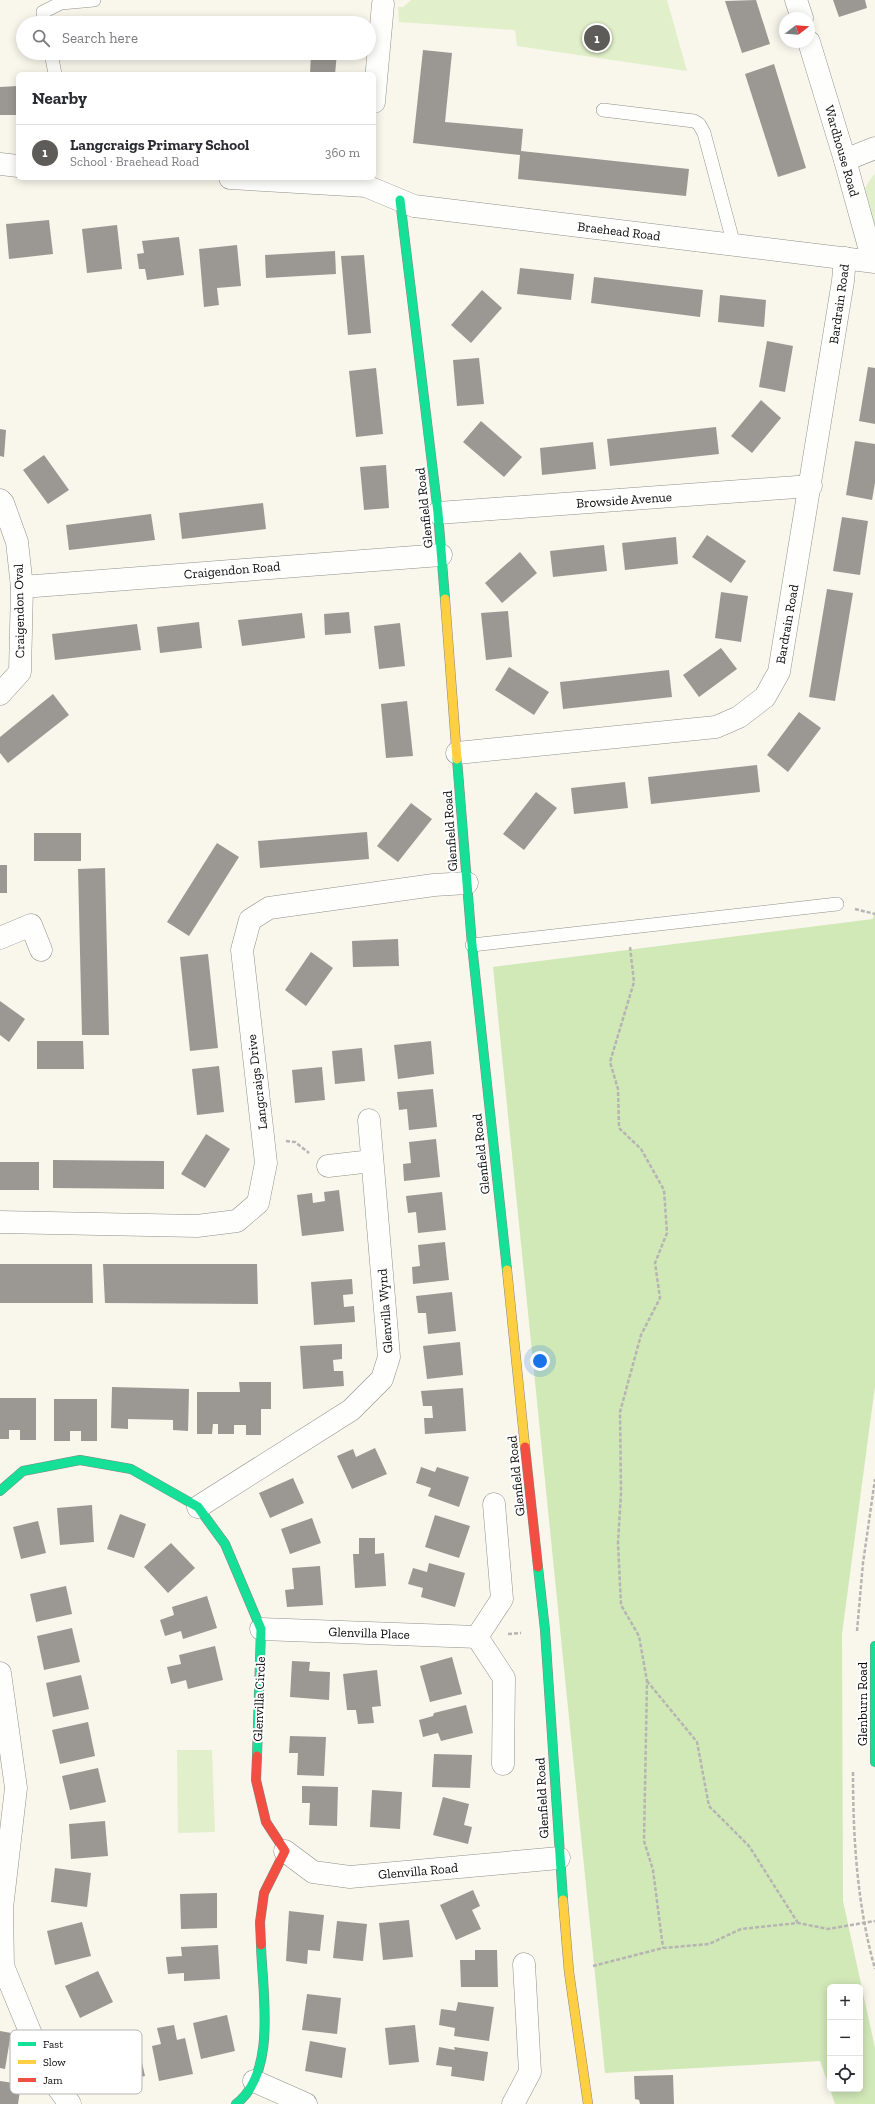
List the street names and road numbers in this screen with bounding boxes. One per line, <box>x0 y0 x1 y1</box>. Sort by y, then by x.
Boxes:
street label: Wardhouse Road <box>822 104 862 198</box>
street label: Braehead Road <box>577 218 661 244</box>
street label: Bardrain Road <box>826 263 852 345</box>
street label: Glenfield Road <box>412 467 436 549</box>
street label: Browside Avenue <box>576 489 672 511</box>
street label: Craigendon Road <box>183 558 281 582</box>
street label: Craigendon Oval <box>11 563 27 658</box>
street label: Bardrain Road <box>773 583 801 665</box>
street label: Glenfield Road <box>440 790 460 872</box>
street label: Langcraigs Drive <box>244 1034 270 1130</box>
street label: Glenfield Road <box>469 1113 493 1195</box>
street label: Glenvilla Wynd <box>375 1268 395 1354</box>
street label: Glenfield Road <box>504 1435 528 1517</box>
street label: Glenvilla Place <box>328 1624 410 1642</box>
street label: Glenvilla Circle <box>250 1656 268 1742</box>
street label: Glenburn Road <box>855 1662 870 1746</box>
street label: Glenfield Road <box>532 1757 552 1839</box>
street label: Glenvilla Road <box>377 1860 459 1882</box>

